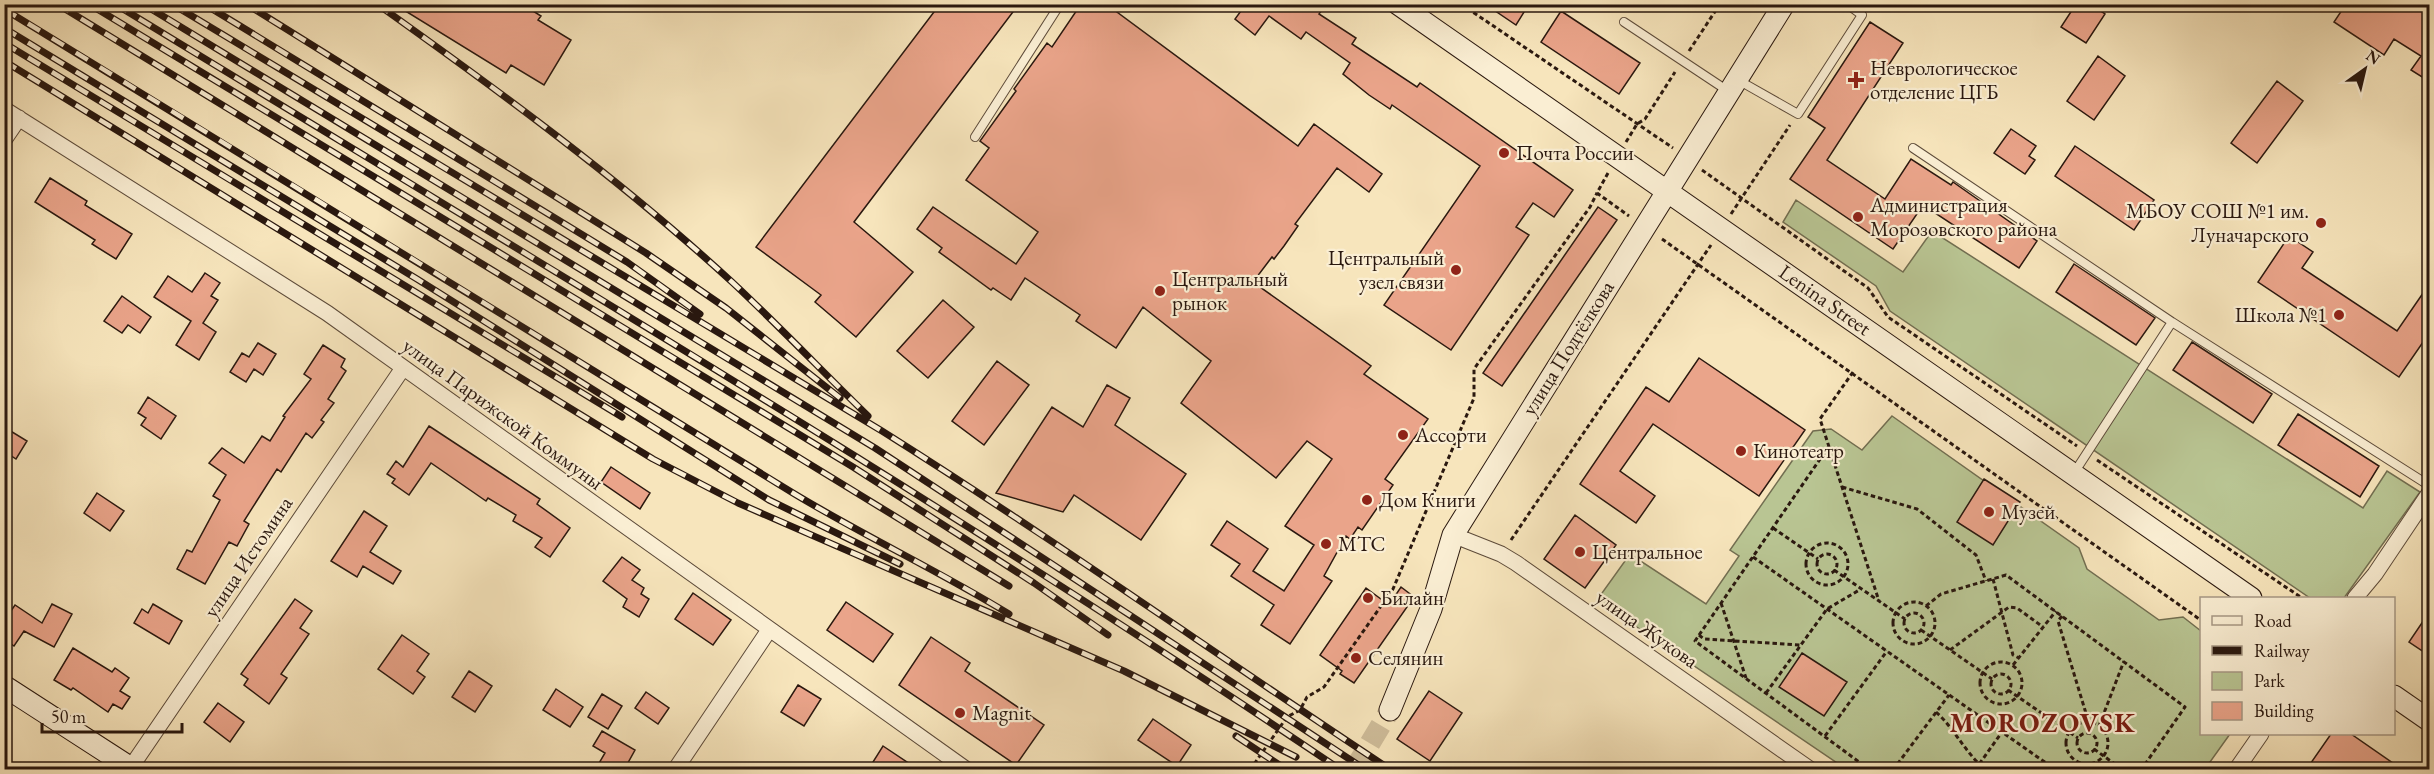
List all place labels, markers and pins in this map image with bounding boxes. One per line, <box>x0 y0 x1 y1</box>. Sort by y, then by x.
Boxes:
place label: Неврологическое отделение ЦГБ <box>1870 54 2018 105</box>
marker: Неврологическое отделение ЦГБ <box>1847 71 1865 89</box>
place label: Почта России <box>1516 139 1634 166</box>
marker: Почта России <box>1497 146 1511 160</box>
place label: Администрация Морозовского района <box>1869 191 2058 242</box>
place label: МБОУ СОШ №1 им. Луначарского <box>2126 197 2309 248</box>
marker: Администрация Морозовского района <box>1851 210 1865 224</box>
marker: МБОУ СОШ №1 им. Луначарского <box>2314 216 2328 230</box>
place label: Центральный узел связи <box>1328 244 1444 295</box>
marker: Центральный узел связи <box>1449 263 1463 277</box>
place label: Центральный рынок <box>1172 265 1288 316</box>
marker: Центральный рынок <box>1153 284 1167 298</box>
place label: Школа №1 <box>2235 301 2327 328</box>
marker: Школа №1 <box>2332 308 2346 322</box>
place label: Ассорти <box>1414 421 1487 448</box>
marker: Ассорти <box>1396 428 1410 442</box>
place label: Кинотеатр <box>1753 437 1844 464</box>
marker: Кинотеатр <box>1734 444 1748 458</box>
place label: Дом Книги <box>1379 486 1476 513</box>
marker: Дом Книги <box>1360 493 1374 507</box>
place label: Музей <box>2001 498 2055 525</box>
marker: Музей <box>1982 505 1996 519</box>
place label: МТС <box>1338 530 1385 557</box>
marker: МТС <box>1319 537 1333 551</box>
place label: Центральное <box>1592 538 1703 565</box>
marker: Центральное <box>1573 545 1587 559</box>
place label: Билайн <box>1380 584 1444 611</box>
marker: Билайн <box>1361 591 1375 605</box>
place label: Селянин <box>1368 644 1444 671</box>
marker: Селянин <box>1349 651 1363 665</box>
place label: Magnit <box>972 699 1031 726</box>
marker: Magnit <box>953 706 967 720</box>

